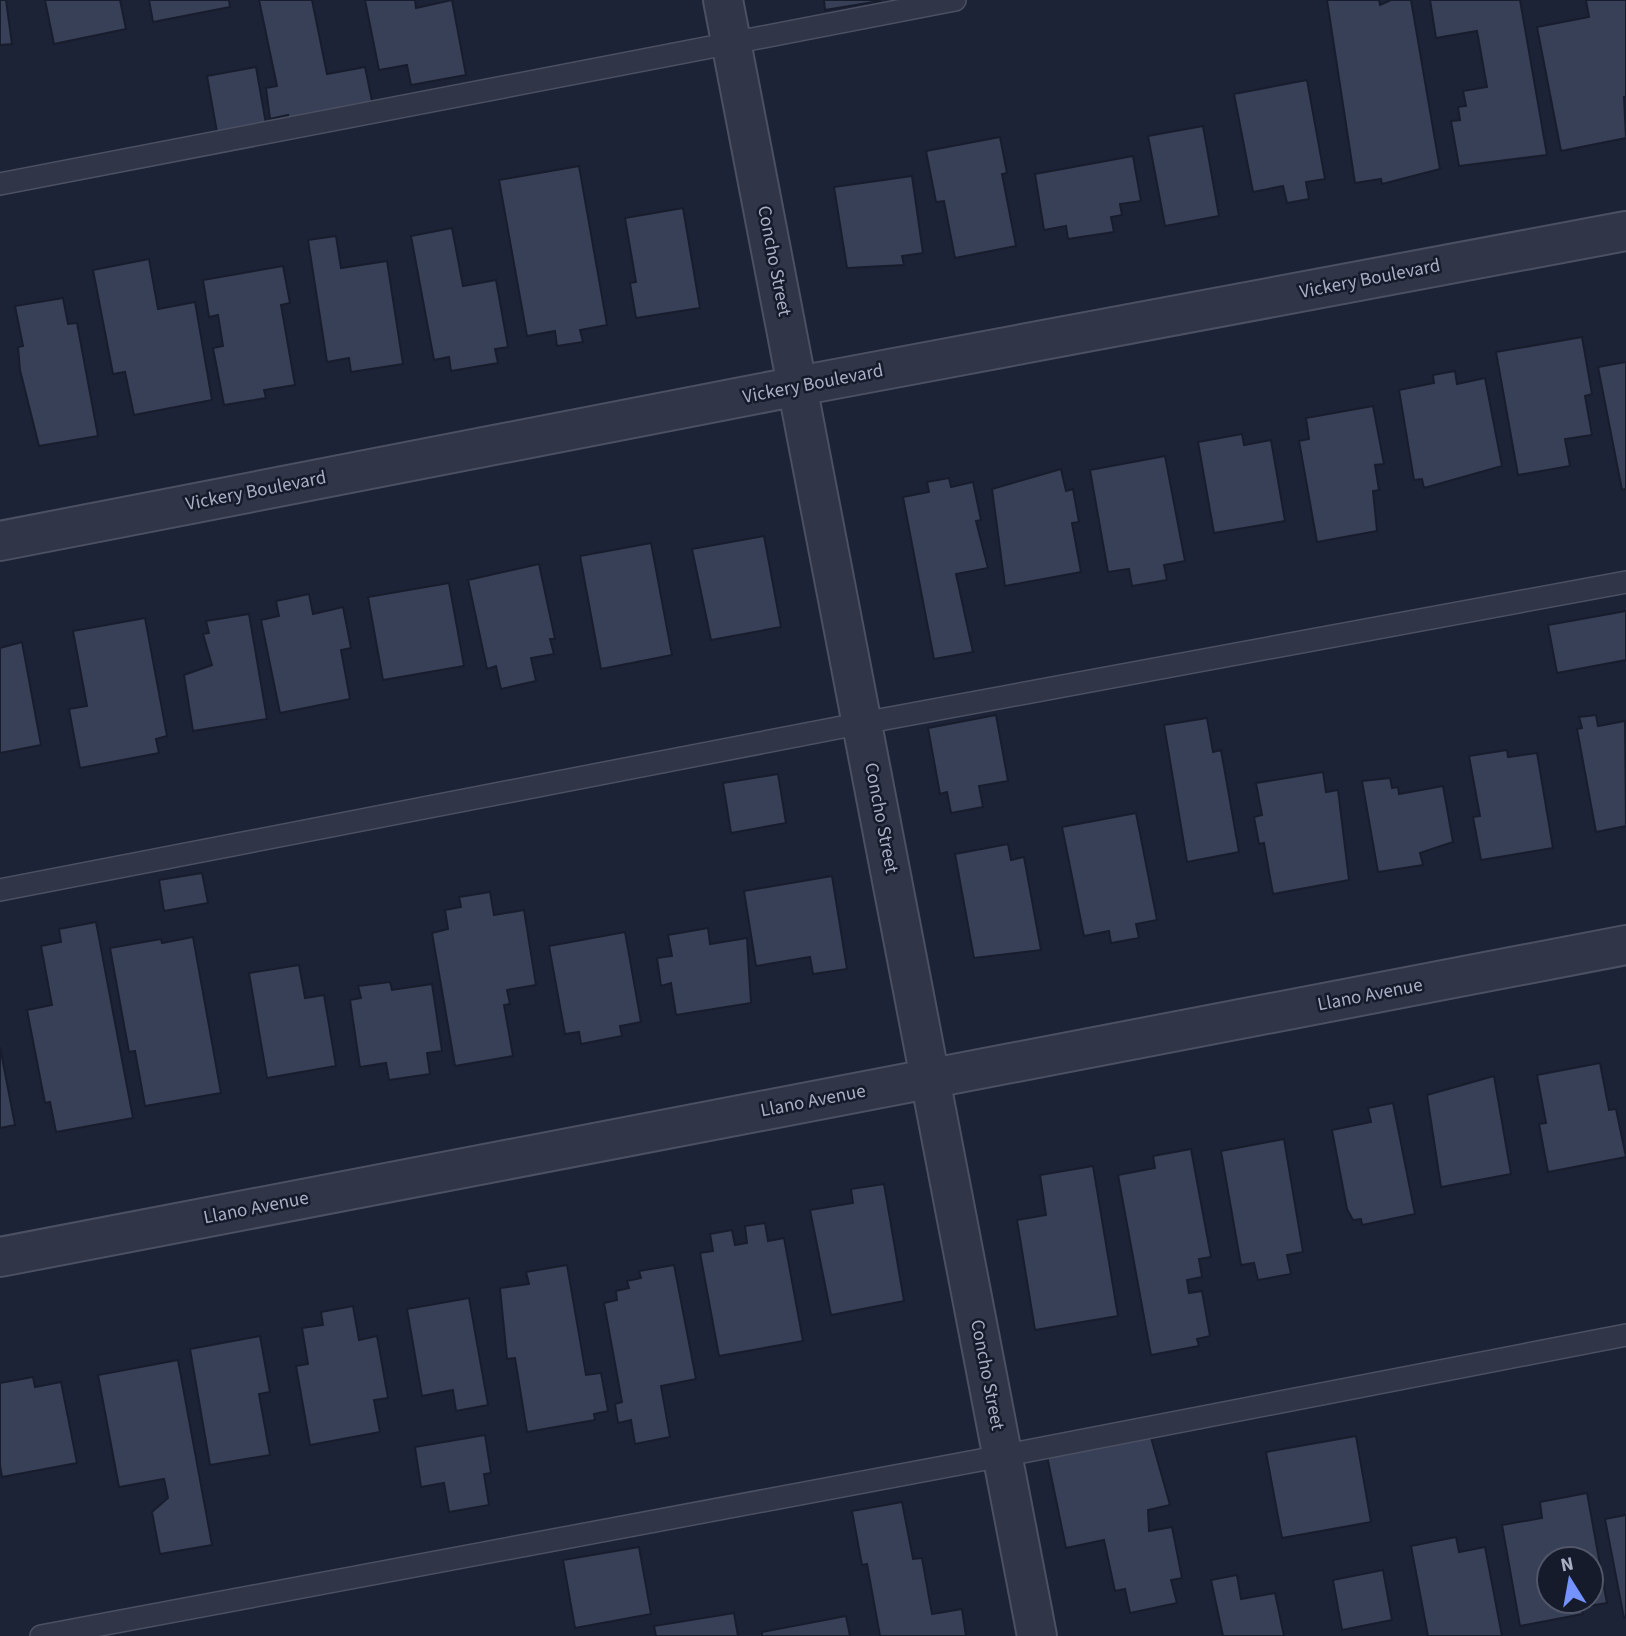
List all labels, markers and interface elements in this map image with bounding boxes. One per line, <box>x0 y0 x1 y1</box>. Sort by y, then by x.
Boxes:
street label: Concho Street <box>750 203 798 319</box>
street label: Vickery Boulevard <box>1297 252 1443 306</box>
street label: Vickery Boulevard <box>740 357 886 411</box>
street label: Vickery Boulevard <box>183 464 329 518</box>
street label: Concho Street <box>857 760 905 876</box>
street label: Llano Avenue <box>1315 972 1425 1018</box>
street label: Llano Avenue <box>758 1078 868 1124</box>
street label: Llano Avenue <box>201 1185 311 1231</box>
street label: Concho Street <box>963 1317 1011 1433</box>
north arrow <box>1535 1545 1605 1615</box>
text: N <box>1558 1550 1576 1579</box>

